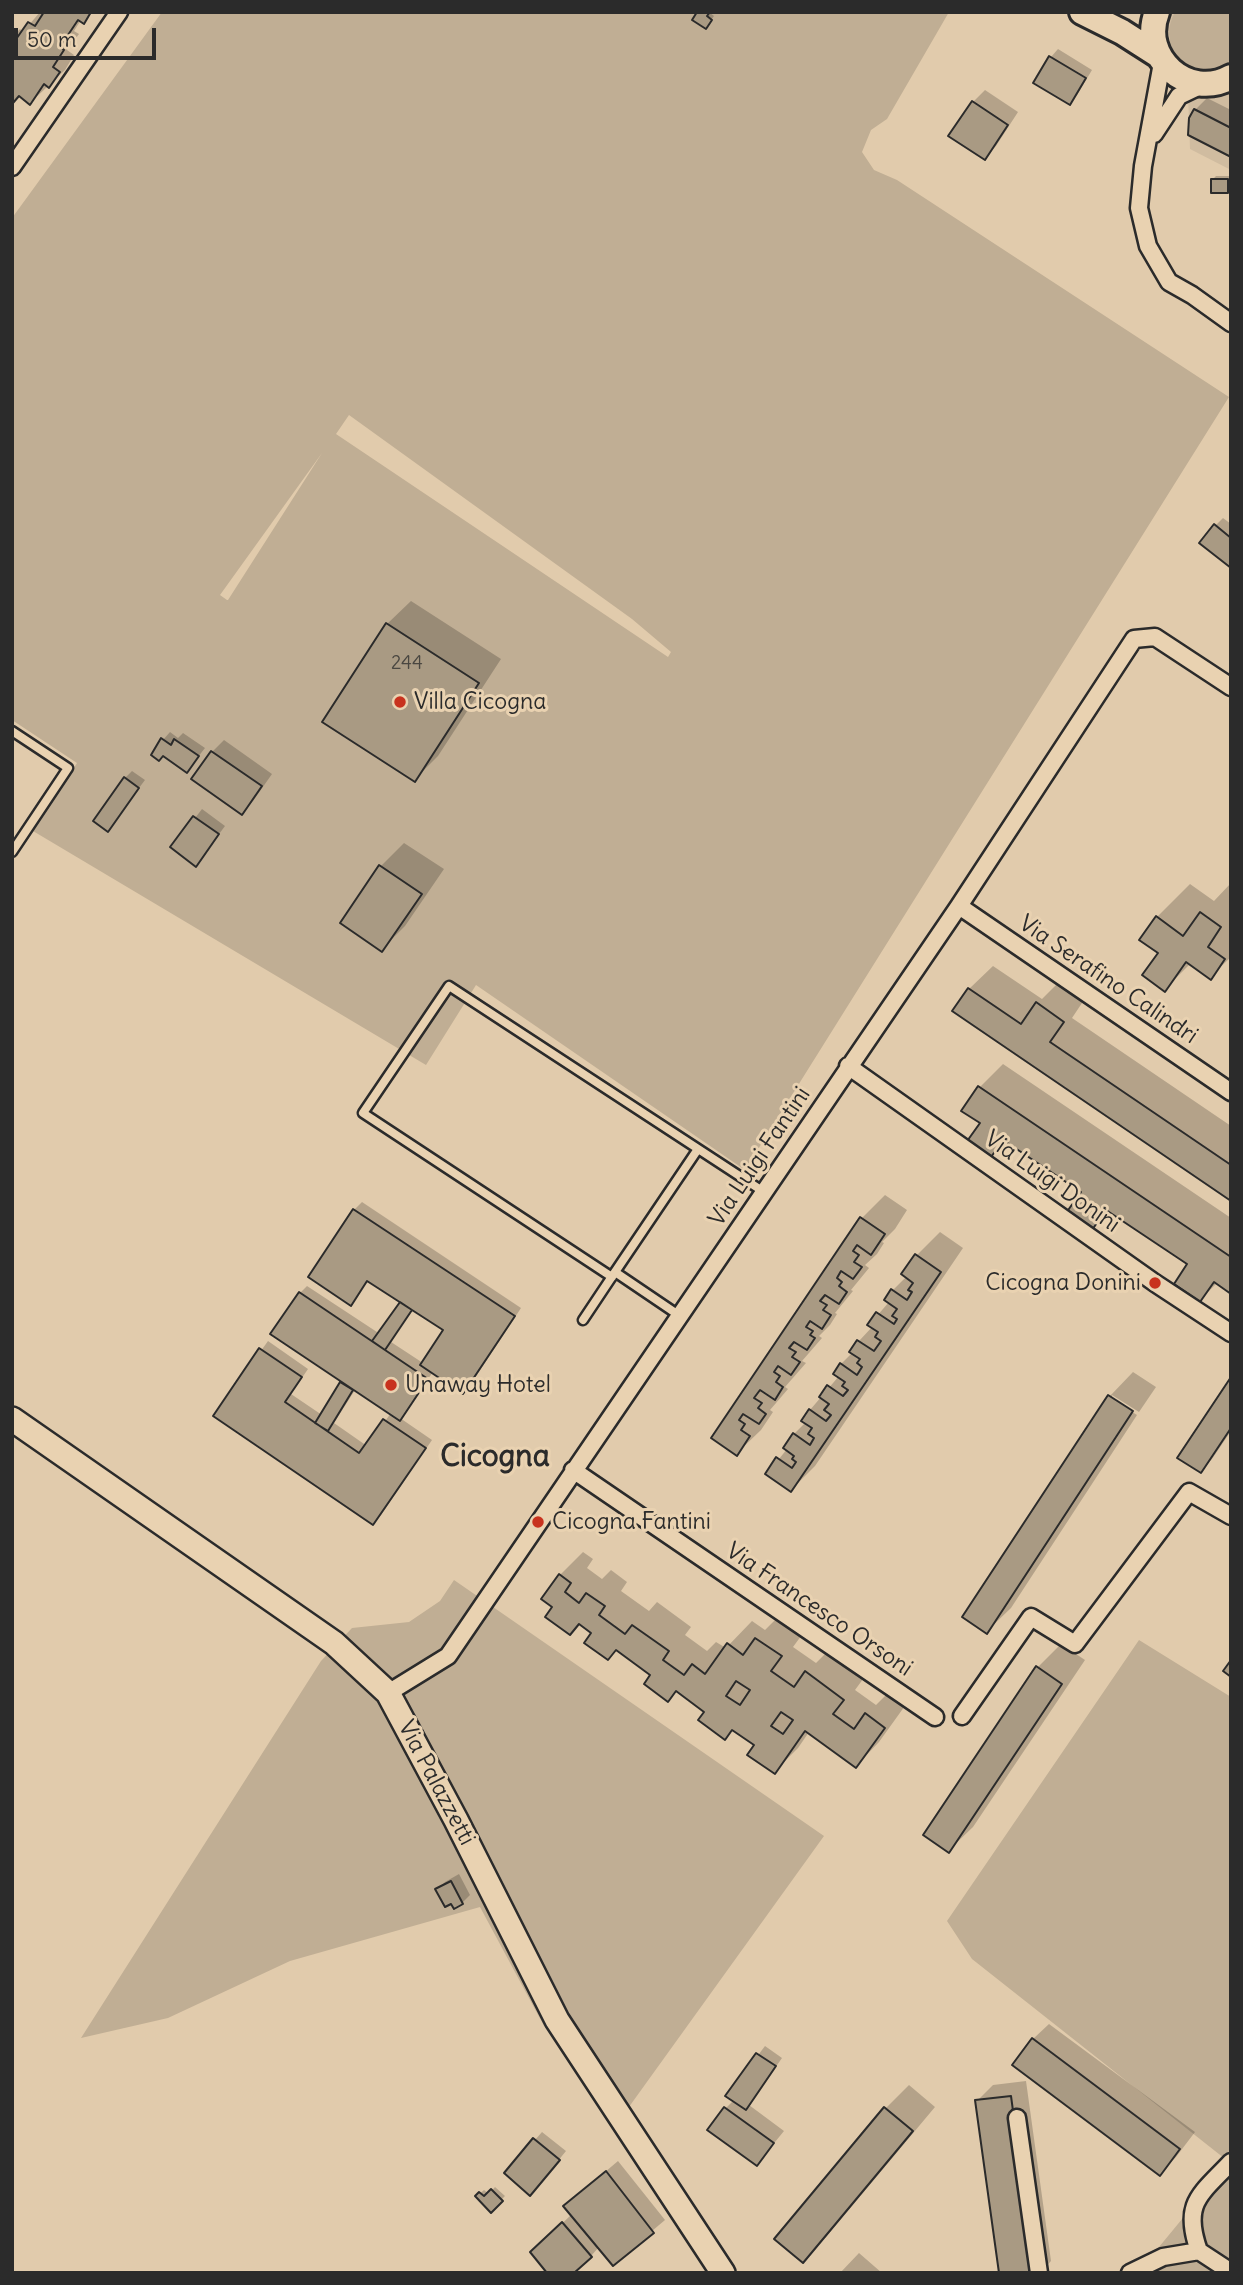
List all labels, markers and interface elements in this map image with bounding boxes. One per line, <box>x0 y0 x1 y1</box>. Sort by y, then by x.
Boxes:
scale bar <box>18 14 159 58</box>
text: 50 m <box>27 26 76 53</box>
house number: 244 <box>391 653 423 675</box>
place label: Villa Cicogna <box>414 688 546 716</box>
marker: Villa Cicogna <box>392 694 408 710</box>
street label: Via Serafino Calindri <box>1013 910 1203 1050</box>
street label: Via Luigi Fantini <box>703 1082 817 1232</box>
street label: Via Luigi Donini <box>979 1125 1125 1239</box>
place label: Cicogna Donini <box>985 1269 1141 1297</box>
marker: Cicogna Donini <box>1147 1275 1163 1291</box>
place label: Unaway Hotel <box>405 1371 551 1399</box>
marker: Unaway Hotel <box>383 1377 399 1393</box>
district label: Cicogna <box>440 1439 550 1475</box>
place label: Cicogna Fantini <box>552 1508 711 1536</box>
marker: Cicogna Fantini <box>530 1514 546 1530</box>
street label: Via Francesco Orsoni <box>721 1537 917 1683</box>
street label: Via Palazzetti <box>392 1716 480 1850</box>

